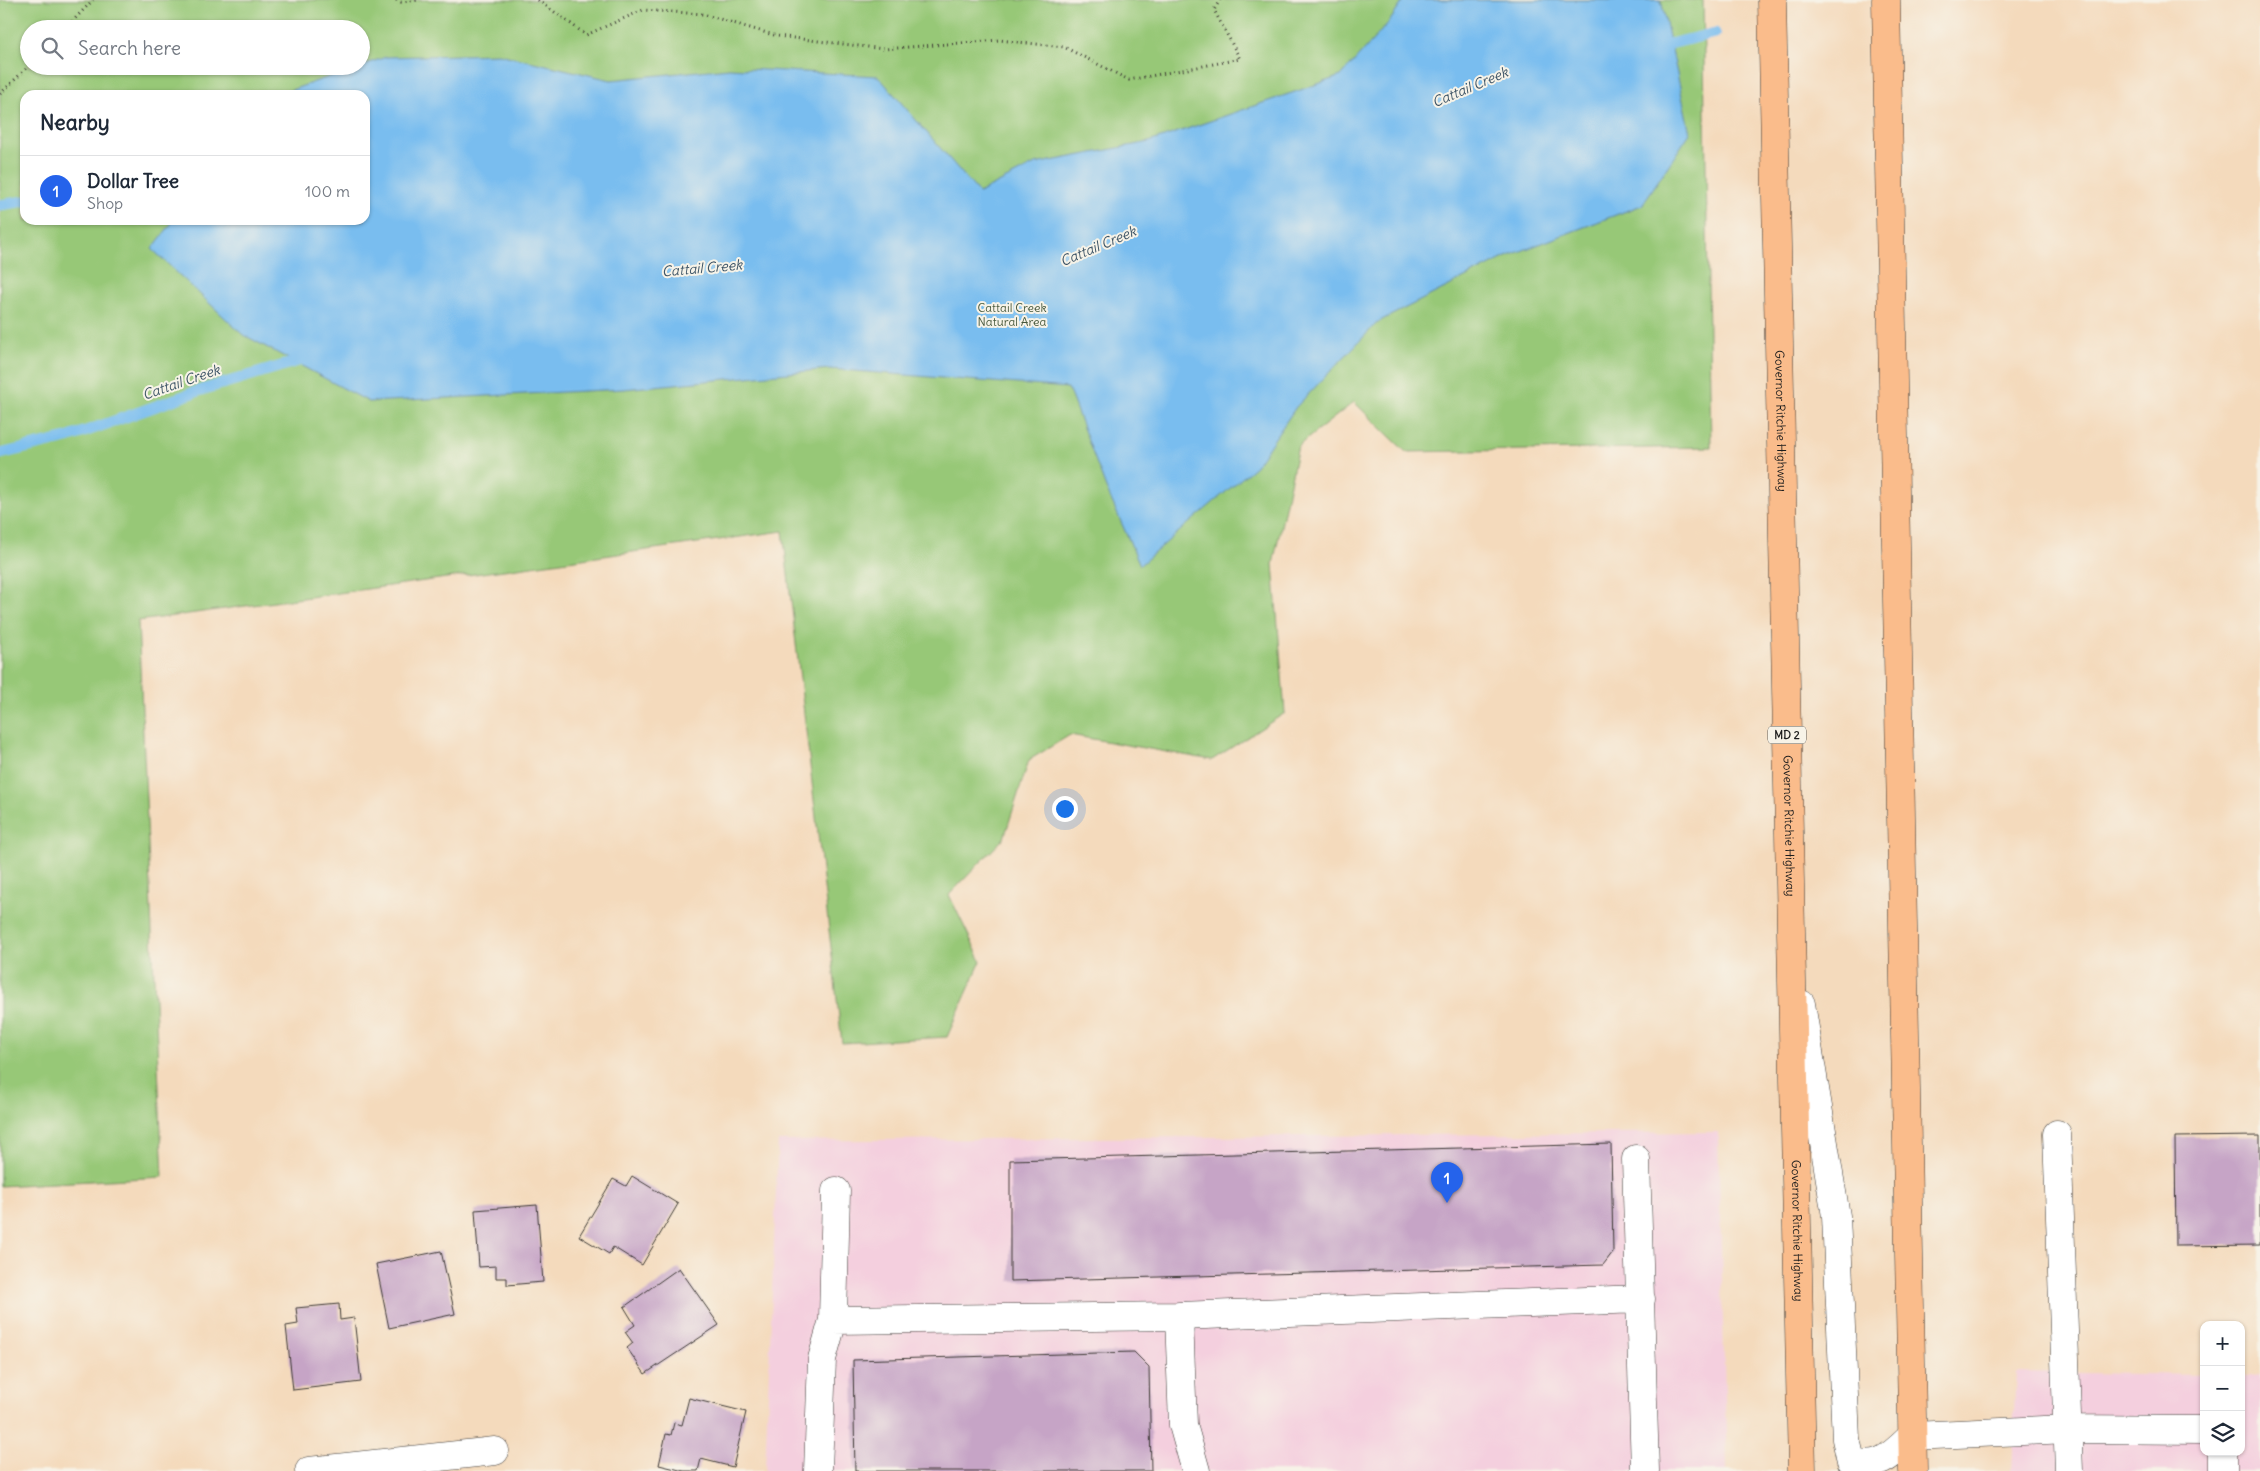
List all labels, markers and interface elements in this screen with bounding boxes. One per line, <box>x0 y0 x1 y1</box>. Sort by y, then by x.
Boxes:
search box <box>20 20 370 75</box>
icon: search <box>38 34 66 62</box>
text: Search here <box>78 36 181 60</box>
water label: Cattail Creek <box>1429 63 1511 111</box>
text: Nearby <box>40 109 110 136</box>
text: Dollar Tree <box>87 169 179 193</box>
text: 1 <box>53 181 59 201</box>
text: 100 m <box>305 181 350 201</box>
text: Shop <box>87 193 123 213</box>
water label: Cattail Creek <box>1057 222 1139 270</box>
water label: Cattail Creek <box>661 255 744 280</box>
park label: Cattail Creek Natural Area <box>977 300 1047 329</box>
street label: Governor Ritchie Highway <box>1772 350 1790 492</box>
water label: Cattail Creek <box>140 360 223 404</box>
road number: MD 2 <box>1768 726 1806 744</box>
street label: Governor Ritchie Highway <box>1780 755 1798 897</box>
your location <box>1052 796 1078 822</box>
street label: Governor Ritchie Highway <box>1789 1160 1807 1302</box>
pin: 1 <box>1431 1162 1463 1203</box>
map controls <box>2200 1321 2245 1456</box>
button: + <box>2200 1321 2245 1366</box>
button: − <box>2200 1366 2245 1411</box>
button: layers <box>2200 1411 2245 1456</box>

